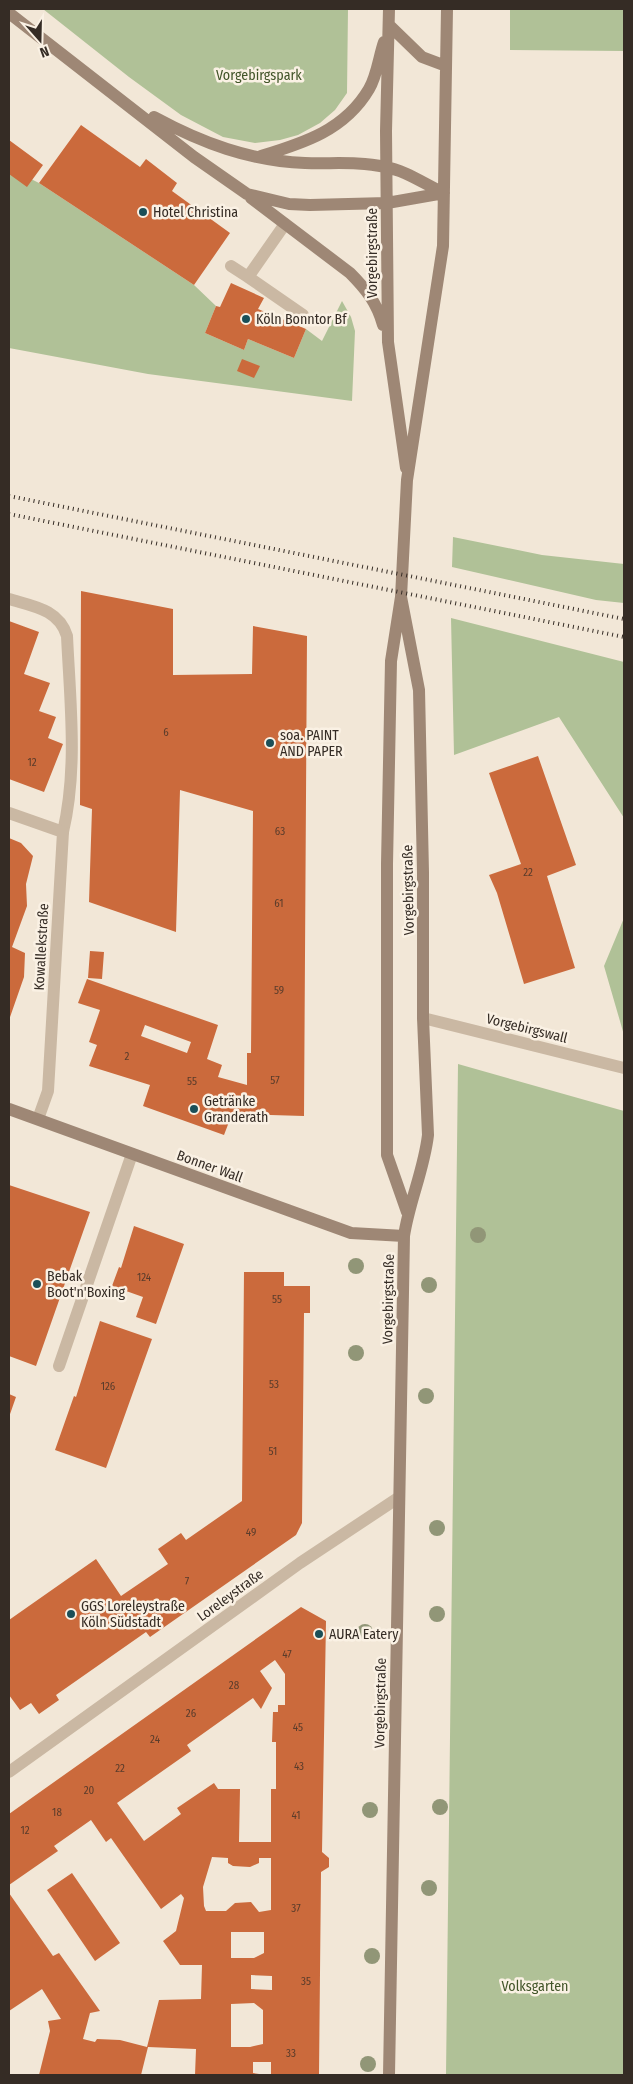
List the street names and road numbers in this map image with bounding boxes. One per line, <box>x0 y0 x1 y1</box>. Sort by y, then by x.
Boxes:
street label: Vorgebirgstraße <box>364 208 381 298</box>
street label: Vorgebirgstraße <box>399 845 418 935</box>
street label: Kowallekstraße <box>31 903 52 991</box>
street label: Vorgebirgswall <box>484 1010 570 1047</box>
street label: Bonner Wall <box>174 1147 245 1186</box>
street label: Vorgebirgstraße <box>379 1254 398 1344</box>
street label: Loreleystraße <box>194 1566 267 1625</box>
street label: Vorgebirgstraße <box>371 1658 390 1748</box>

